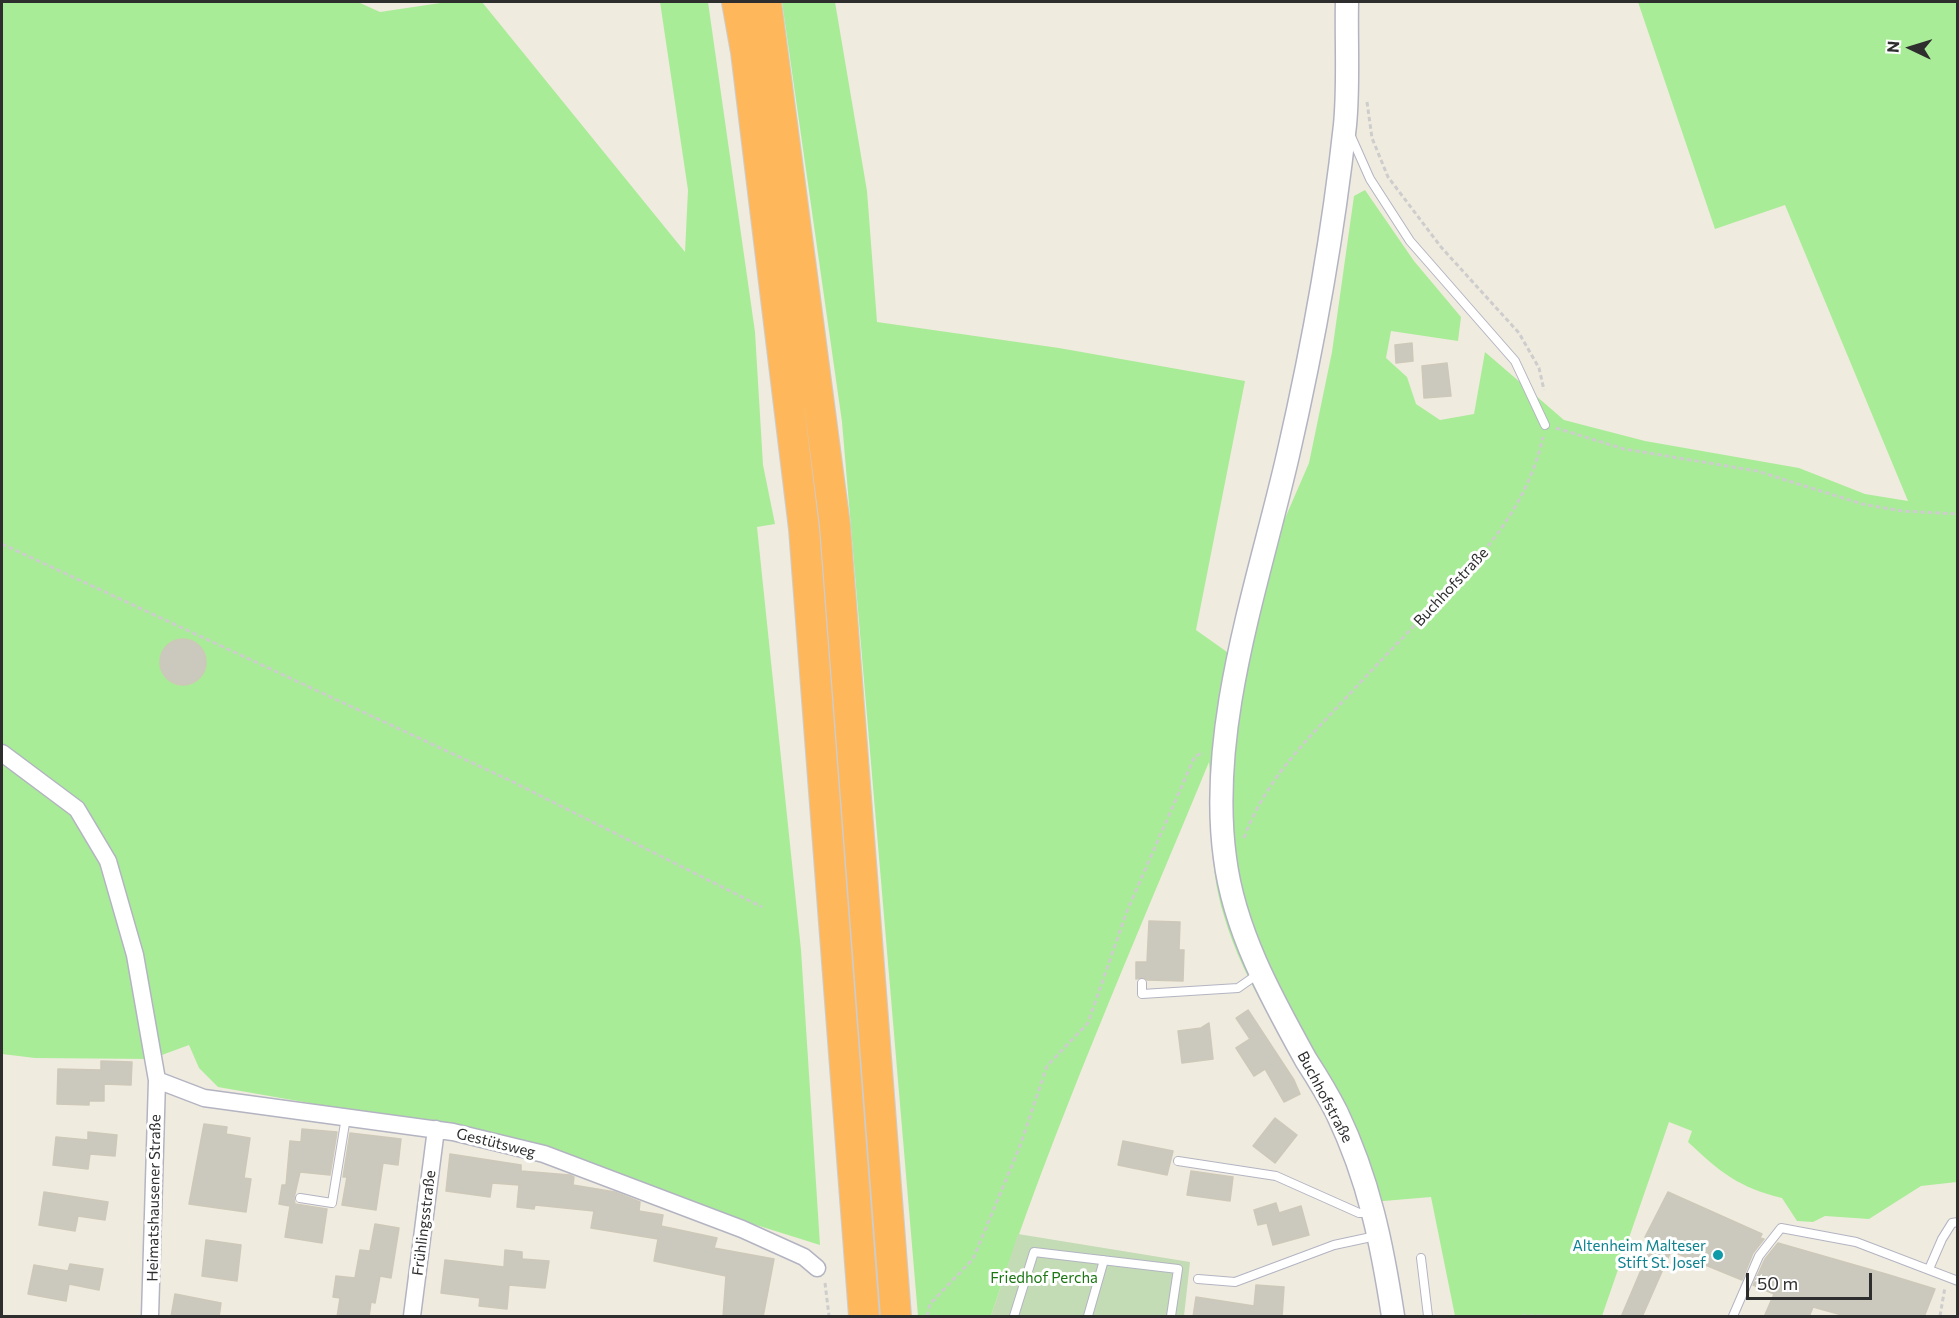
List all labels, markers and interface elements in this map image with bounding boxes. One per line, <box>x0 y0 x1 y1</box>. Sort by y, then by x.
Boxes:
north arrow <box>1881 18 1941 78</box>
text: N <box>1883 40 1902 53</box>
street label: Buchhofstraße <box>1410 544 1492 630</box>
street label: Buchhofstraße <box>1293 1048 1357 1146</box>
street label: Heimatshausener Straße <box>144 1114 164 1282</box>
street label: Gestütsweg <box>455 1124 537 1162</box>
street label: Frühlingsstraße <box>409 1169 439 1277</box>
place label: Altenheim Malteser Stift St. Josef <box>1572 1237 1706 1272</box>
marker: Altenheim Malteser Stift St. Josef <box>1711 1248 1725 1262</box>
scale bar <box>1749 1261 1875 1299</box>
park label: Friedhof Percha <box>990 1269 1098 1287</box>
text: 50 m <box>1757 1272 1798 1294</box>

